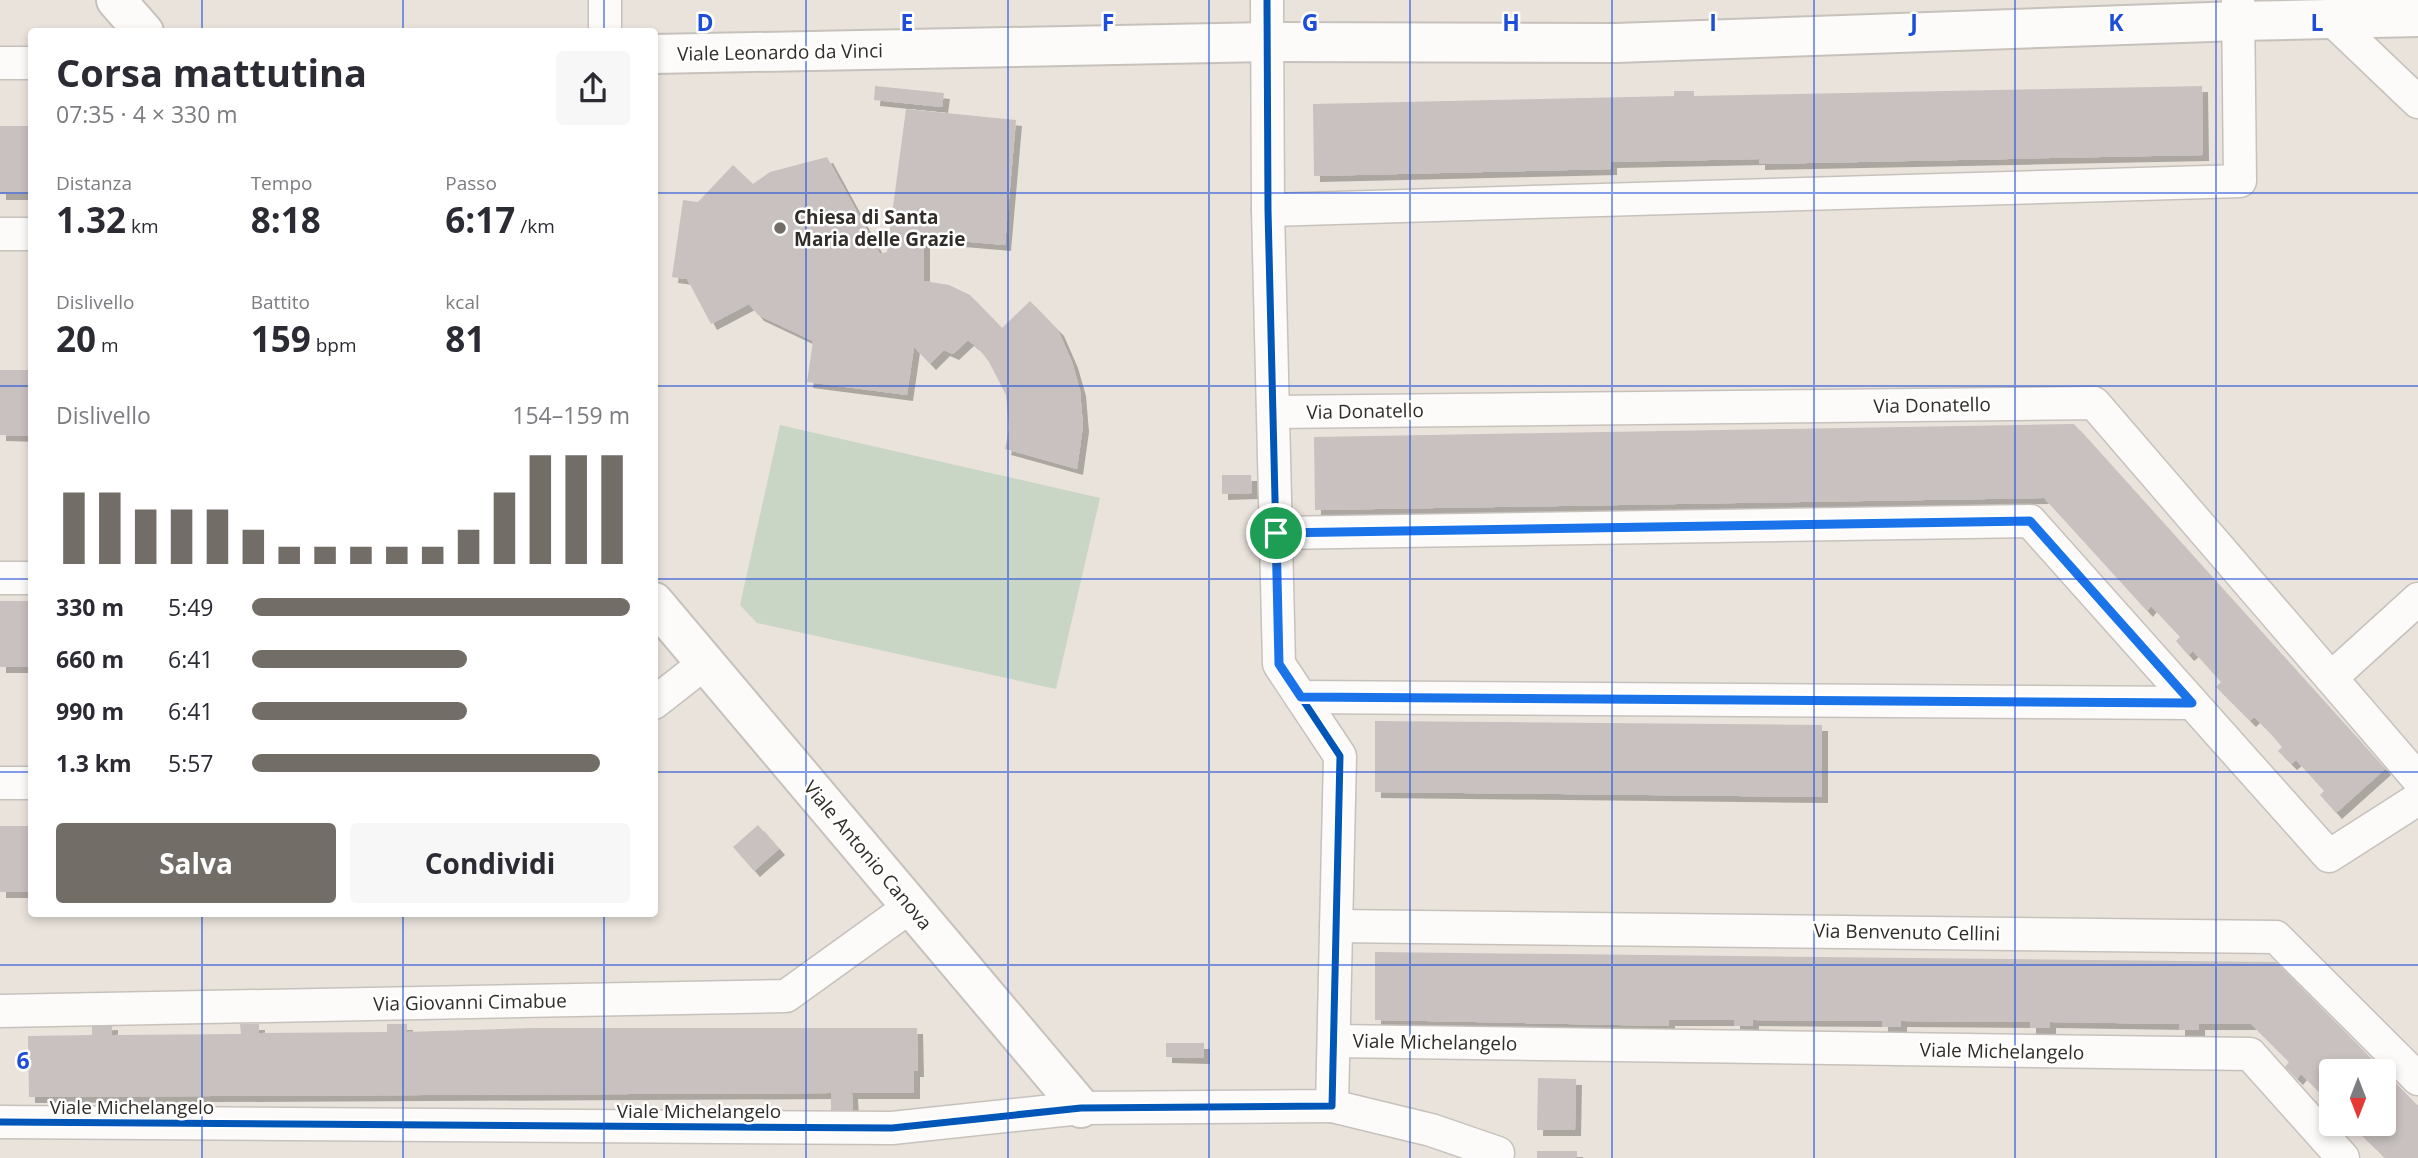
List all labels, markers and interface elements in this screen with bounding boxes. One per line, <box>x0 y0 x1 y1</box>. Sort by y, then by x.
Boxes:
text: D <box>696 6 714 38</box>
text: E <box>901 6 913 38</box>
text: F <box>1102 6 1114 38</box>
text: G <box>1302 6 1318 38</box>
text: H <box>1502 6 1520 38</box>
text: I <box>1709 6 1717 38</box>
text: J <box>1908 6 1918 38</box>
text: K <box>2108 6 2124 38</box>
text: L <box>2311 6 2324 38</box>
street label: Viale Leonardo da Vinci <box>677 37 883 67</box>
text: Corsa mattutina <box>56 46 367 98</box>
button: share <box>556 51 630 125</box>
text: 07:35 · 4 × 330 m <box>56 98 238 130</box>
text: Distanza <box>56 170 132 196</box>
text: Tempo <box>251 170 312 196</box>
text: Passo <box>445 170 497 196</box>
text: 1.32 <box>56 196 126 243</box>
text: 8:18 <box>251 196 321 243</box>
text: 6:17 <box>445 196 515 243</box>
place label: Chiesa di Santa Maria delle Grazie <box>794 204 965 252</box>
text: km <box>126 213 159 239</box>
text: /km <box>515 213 555 239</box>
marker: Chiesa di Santa Maria delle Grazie <box>772 220 788 236</box>
text: Dislivello <box>56 289 134 315</box>
text: Battito <box>251 289 310 315</box>
text: kcal <box>445 289 480 315</box>
text: 20 <box>56 315 96 362</box>
text: 159 <box>251 315 311 362</box>
text: 81 <box>445 315 485 362</box>
text: m <box>96 332 119 358</box>
text: bpm <box>311 332 356 358</box>
street label: Via Donatello <box>1873 391 1991 419</box>
street label: Via Donatello <box>1306 397 1424 425</box>
text: Dislivello <box>56 399 151 431</box>
text: 154–159 m <box>512 399 630 431</box>
pin <box>1246 503 1306 563</box>
icon: arrive <box>1257 514 1295 552</box>
text: 330 m <box>56 591 124 623</box>
text: 5:49 <box>168 591 214 623</box>
text: 660 m <box>56 643 124 675</box>
text: 6:41 <box>168 643 214 675</box>
text: 990 m <box>56 695 124 727</box>
text: 6:41 <box>168 695 214 727</box>
text: 1.3 km <box>56 747 132 779</box>
text: 5:57 <box>168 747 214 779</box>
street label: Viale Antonio Canova <box>798 775 938 935</box>
button: Salva <box>56 823 336 903</box>
button: Condividi <box>350 823 630 903</box>
street label: Via Benvenuto Cellini <box>1814 917 2000 947</box>
street label: Via Giovanni Cimabue <box>373 987 567 1017</box>
street label: Viale Michelangelo <box>1352 1028 1518 1056</box>
street label: Viale Michelangelo <box>1919 1037 2085 1065</box>
text: 6 <box>16 1044 30 1076</box>
north arrow <box>2319 1059 2396 1136</box>
map controls <box>2319 1059 2396 1136</box>
street label: Viale Michelangelo <box>50 1094 214 1120</box>
street label: Viale Michelangelo <box>617 1098 781 1124</box>

